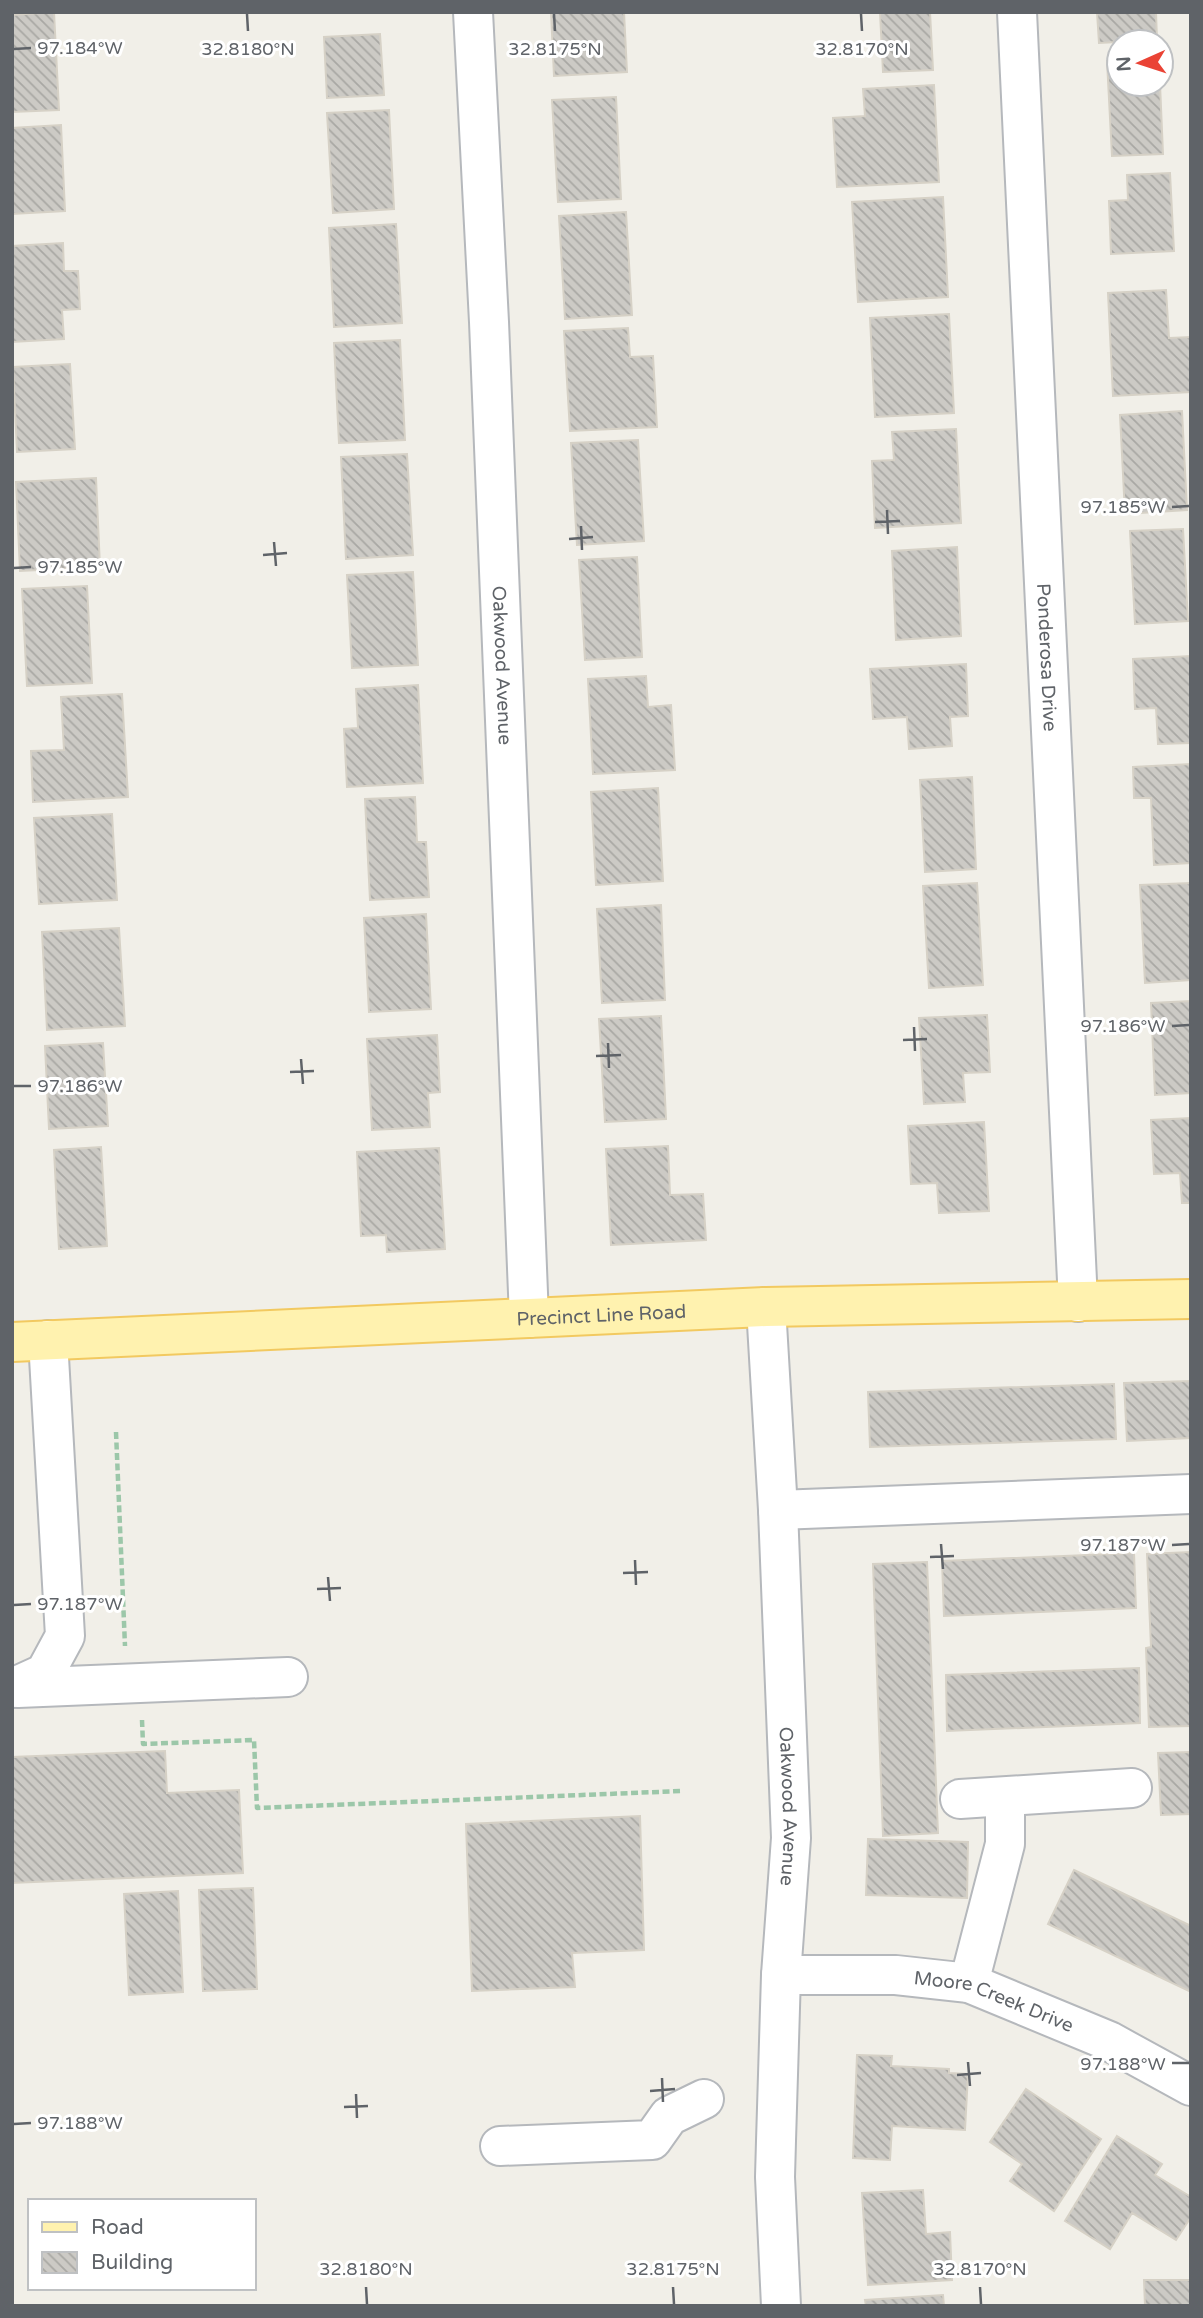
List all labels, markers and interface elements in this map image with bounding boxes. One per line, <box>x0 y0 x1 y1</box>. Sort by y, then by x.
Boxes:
north arrow <box>1105 28 1175 98</box>
text: 97.184°W <box>37 37 123 59</box>
text: 32.8180°N <box>201 38 295 60</box>
text: 32.8175°N <box>508 38 602 60</box>
text: 32.8170°N <box>815 38 909 60</box>
text: N <box>1113 56 1135 72</box>
text: 97.185°W <box>1081 496 1165 518</box>
text: 97.185°W <box>38 556 122 578</box>
street label: Ponderosa Drive <box>1032 583 1061 732</box>
street label: Oakwood Avenue <box>488 585 516 745</box>
text: 97.186°W <box>1080 1015 1166 1037</box>
text: 97.186°W <box>37 1075 123 1097</box>
street label: Precinct Line Road <box>516 1301 687 1331</box>
text: 97.187°W <box>1080 1534 1166 1556</box>
text: 97.187°W <box>37 1593 123 1615</box>
street label: Oakwood Avenue <box>775 1726 801 1887</box>
street label: Moore Creek Drive <box>913 1967 1077 2037</box>
text: 97.188°W <box>1080 2053 1166 2075</box>
text: 97.188°W <box>37 2112 123 2134</box>
legend <box>28 2199 256 2290</box>
text: Road <box>91 2215 144 2240</box>
text: Building <box>91 2250 173 2275</box>
text: 32.8180°N <box>319 2258 413 2280</box>
text: 32.8175°N <box>626 2258 720 2280</box>
text: 32.8170°N <box>933 2258 1027 2280</box>

